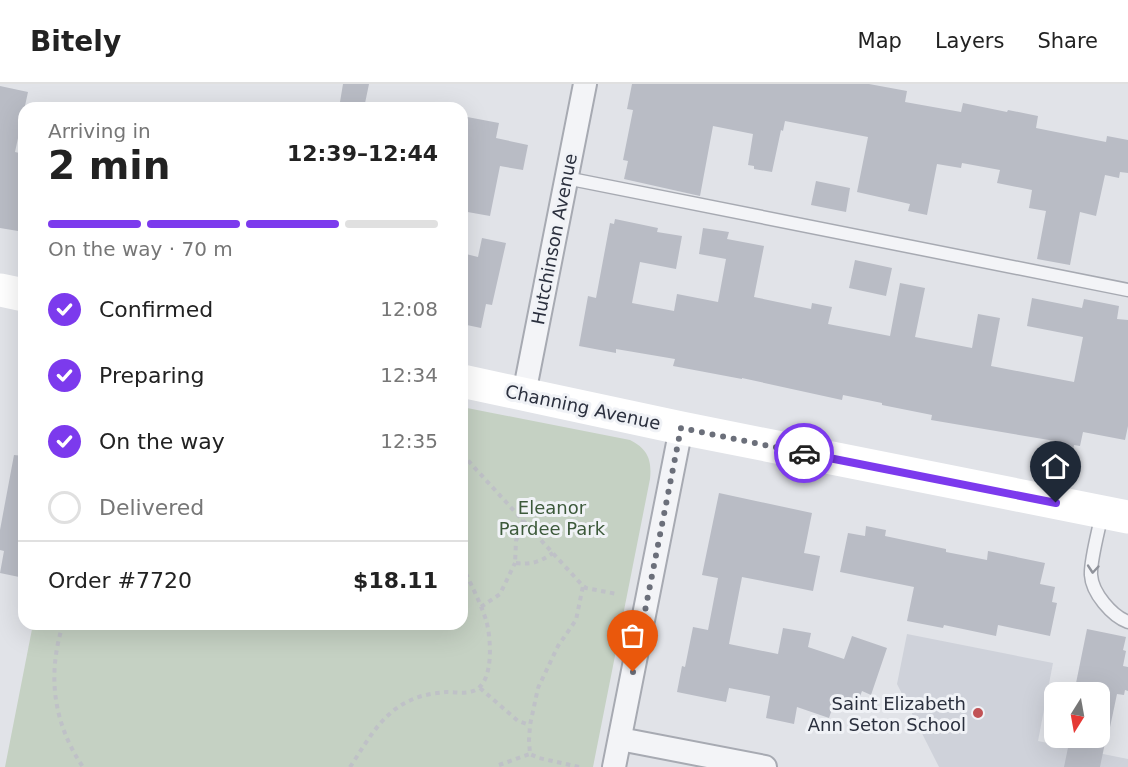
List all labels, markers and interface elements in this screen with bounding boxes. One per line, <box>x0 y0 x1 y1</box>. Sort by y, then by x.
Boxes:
text: Bitely <box>30 25 121 58</box>
text: Map <box>858 29 902 53</box>
text: Layers <box>935 29 1004 53</box>
text: Share <box>1037 29 1098 53</box>
text: Arriving in <box>48 119 151 143</box>
text: 12:39–12:44 <box>287 141 438 166</box>
text: 2 min <box>48 143 170 188</box>
street label: Hutchinson Avenue <box>527 152 581 326</box>
text: On the way · 70 m <box>48 237 233 261</box>
icon: check <box>48 293 81 326</box>
text: Confirmed <box>99 297 213 322</box>
text: 12:08 <box>380 297 438 321</box>
icon: check <box>48 359 81 392</box>
text: Preparing <box>99 363 205 388</box>
text: 12:34 <box>380 363 438 387</box>
street label: Channing Avenue <box>503 380 663 434</box>
courier <box>774 423 834 483</box>
icon: check <box>48 425 81 458</box>
text: On the way <box>99 429 225 454</box>
text: 12:35 <box>380 429 438 453</box>
icon: car <box>788 437 821 470</box>
pin <box>1030 441 1081 503</box>
icon: home <box>1039 450 1072 483</box>
text: Delivered <box>99 495 204 520</box>
park label: Eleanor Pardee Park <box>499 497 606 539</box>
one-way arrow <box>1087 565 1100 574</box>
text: Order #7720 <box>48 568 192 593</box>
text: $18.11 <box>353 568 438 593</box>
pin <box>607 610 658 672</box>
icon: bag <box>616 619 649 652</box>
north arrow <box>1044 682 1110 748</box>
map controls <box>1044 682 1110 748</box>
place label: Saint Elizabeth Ann Seton School <box>808 693 966 735</box>
marker: Saint Elizabeth Ann Seton School <box>971 706 985 720</box>

